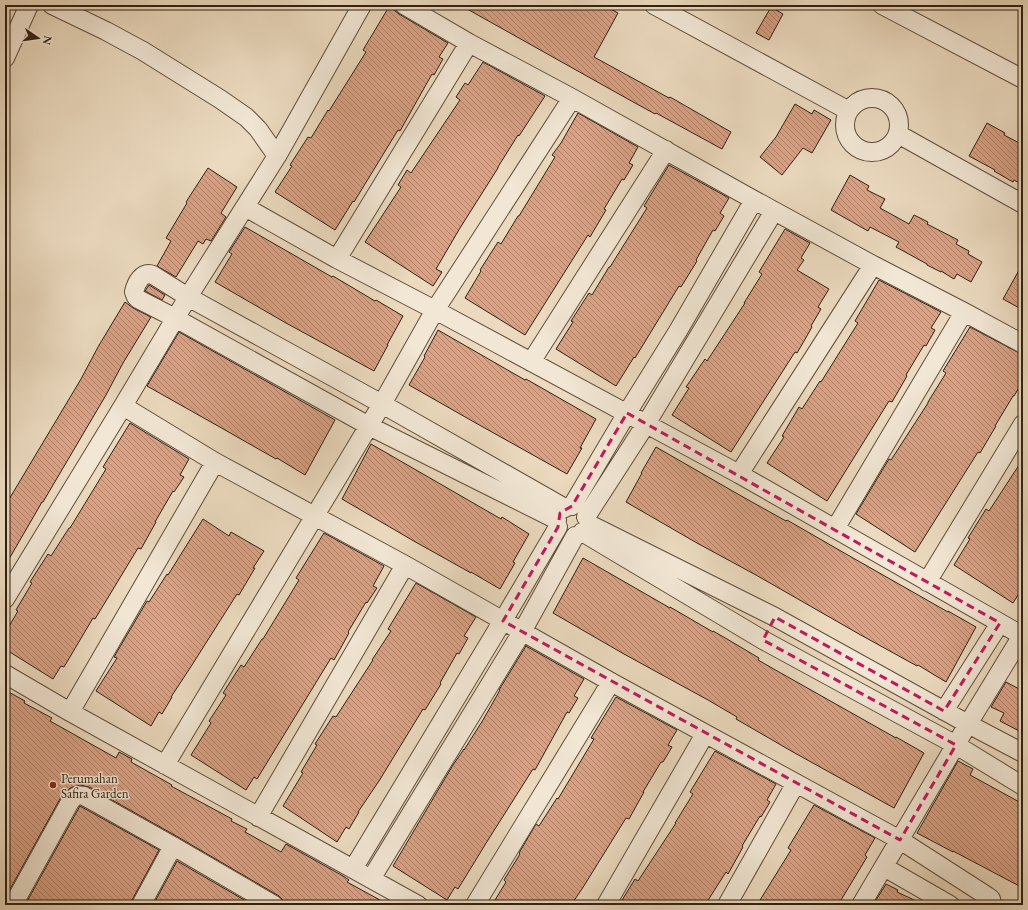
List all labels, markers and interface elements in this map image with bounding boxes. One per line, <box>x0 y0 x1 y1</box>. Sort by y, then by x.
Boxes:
north arrow <box>18 18 58 58</box>
text: N <box>40 34 56 46</box>
place label: Perumahan Safira Garden <box>61 770 129 802</box>
marker: Perumahan Safira Garden <box>48 780 58 790</box>

